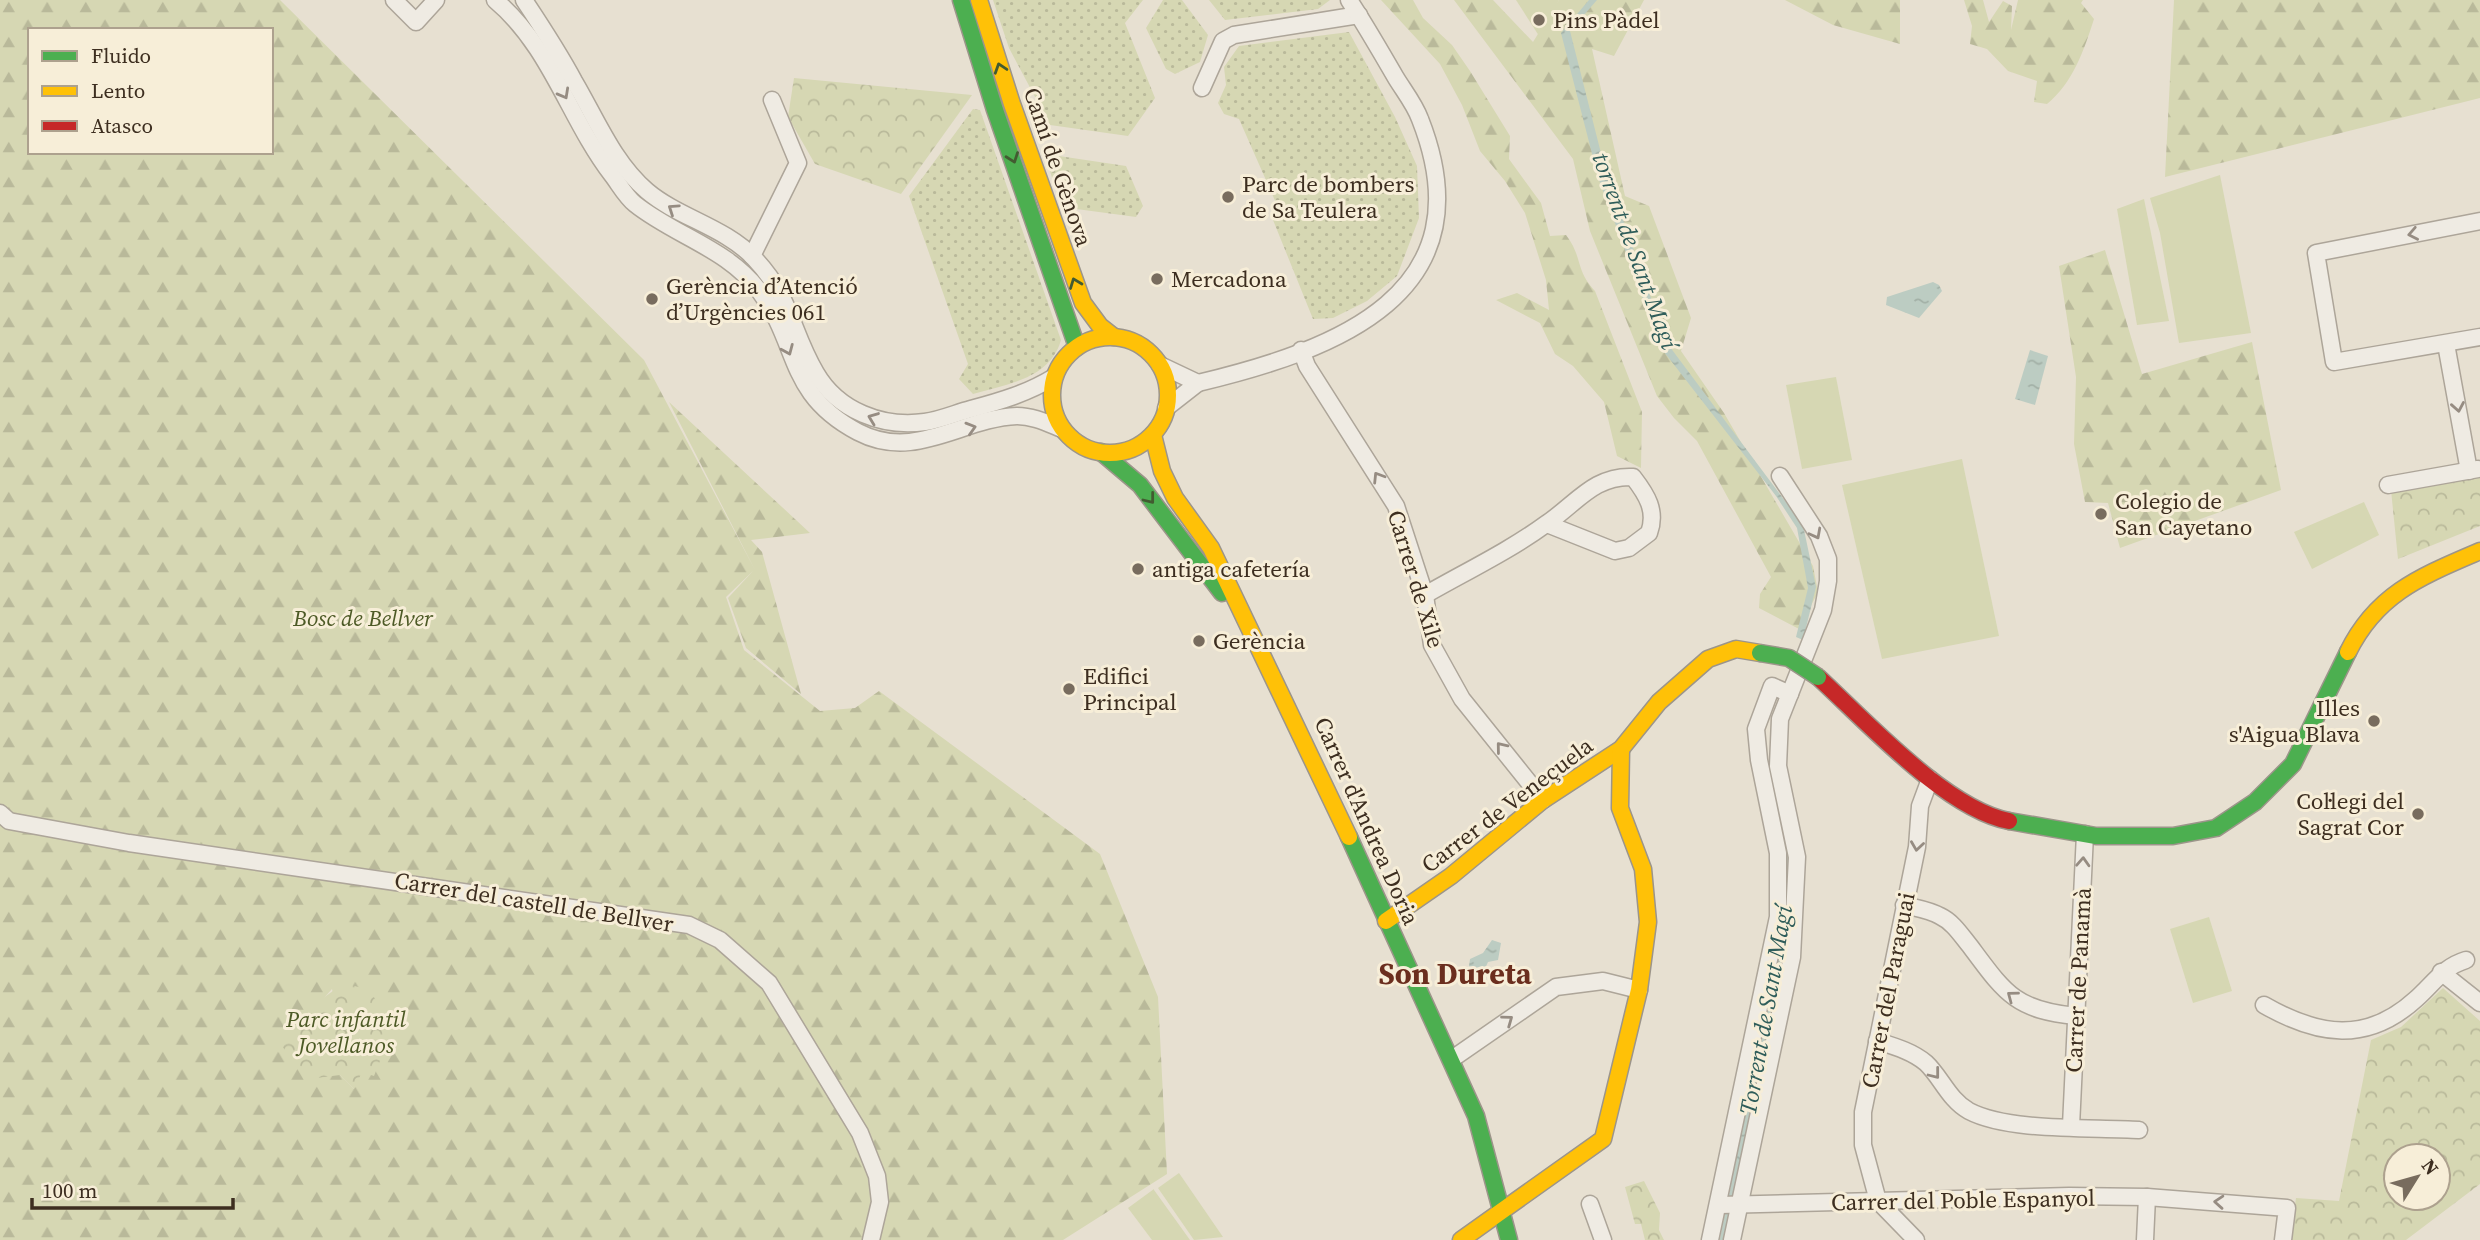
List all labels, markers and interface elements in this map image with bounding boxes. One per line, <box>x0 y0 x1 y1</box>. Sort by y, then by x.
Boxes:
place label: Pins Pàdel <box>1553 4 1660 36</box>
marker: Pins Pàdel <box>1531 12 1547 28</box>
legend <box>28 28 273 154</box>
text: Fluido <box>91 41 151 70</box>
one-way arrow <box>994 62 1009 74</box>
text: Lento <box>91 76 145 105</box>
street label: Camí de Gènova <box>1016 83 1100 251</box>
one-way arrow <box>556 86 569 99</box>
text: Atasco <box>91 111 153 140</box>
water label: torrent de Sant Magí <box>1584 148 1687 355</box>
one-way arrow <box>1005 152 1019 164</box>
place label: Parc de bombers de Sa Teulera <box>1242 168 1414 226</box>
marker: Parc de bombers de Sa Teulera <box>1220 189 1236 205</box>
one-way arrow <box>668 205 681 217</box>
one-way arrow <box>2407 226 2419 241</box>
place label: Mercadona <box>1171 263 1287 295</box>
place label: Gerència d’Atenció d’Urgències 061 <box>666 270 858 328</box>
marker: Mercadona <box>1149 271 1165 287</box>
one-way arrow <box>1069 277 1083 289</box>
marker: Gerència d’Atenció d’Urgències 061 <box>644 291 660 307</box>
one-way arrow <box>780 342 794 355</box>
one-way arrow <box>2450 401 2465 413</box>
one-way arrow <box>867 412 879 426</box>
one-way arrow <box>964 421 976 436</box>
one-way arrow <box>1373 472 1386 485</box>
place label: Colegio de San Cayetano <box>2115 485 2252 543</box>
one-way arrow <box>1142 491 1155 504</box>
street label: Carrer de Xile <box>1380 506 1452 652</box>
marker: Colegio de San Cayetano <box>2093 506 2109 522</box>
one-way arrow <box>1808 526 1822 539</box>
place label: antiga cafetería <box>1152 553 1311 585</box>
marker: antiga cafetería <box>1130 561 1146 577</box>
park label: Bosc de Bellver <box>292 602 434 634</box>
place label: Gerència <box>1213 625 1306 657</box>
marker: Gerència <box>1191 633 1207 649</box>
place label: Edifici Principal <box>1083 660 1177 718</box>
marker: Edifici Principal <box>1061 681 1077 697</box>
place label: Illes s'Aigua Blava <box>2229 692 2360 750</box>
street label: Carrer d'Andrea Doria <box>1307 712 1427 930</box>
marker: Illes s'Aigua Blava <box>2366 713 2382 729</box>
street label: Carrer de Veneçuela <box>1415 730 1600 880</box>
one-way arrow <box>1496 742 1509 754</box>
place label: Col·legi del Sagrat Cor <box>2296 785 2404 843</box>
marker: Col·legi del Sagrat Cor <box>2410 806 2426 822</box>
one-way arrow <box>1909 840 1924 851</box>
one-way arrow <box>2076 857 2091 868</box>
street label: Carrer del castell de Bellver <box>392 864 676 940</box>
street label: Carrer de Panamà <box>2057 886 2099 1073</box>
street label: Carrer del Paraguai <box>1853 889 1923 1091</box>
water label: Torrent de Sant Magí <box>1731 901 1800 1117</box>
district label: Son Dureta <box>1378 953 1533 994</box>
one-way arrow <box>2008 992 2020 1005</box>
park label: Parc infantil Jovellanos <box>285 1003 406 1061</box>
one-way arrow <box>1500 1016 1513 1029</box>
one-way arrow <box>1926 1066 1939 1079</box>
north arrow <box>2382 1142 2452 1212</box>
text: N <box>2416 1153 2445 1180</box>
scale bar <box>32 1166 233 1210</box>
text: 100 m <box>42 1176 97 1205</box>
street label: Carrer del Poble Espanyol <box>1831 1182 2095 1218</box>
one-way arrow <box>2213 1195 2224 1210</box>

